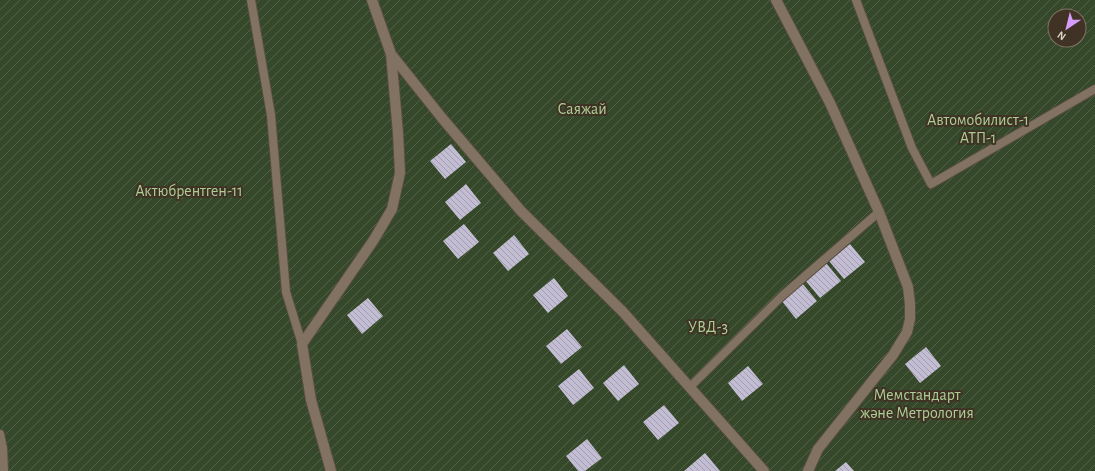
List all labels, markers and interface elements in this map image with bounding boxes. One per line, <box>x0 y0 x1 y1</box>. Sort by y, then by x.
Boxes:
north arrow <box>1047 8 1087 48</box>
text: N <box>1055 29 1068 42</box>
park label: Саяжай <box>557 101 607 117</box>
park label: Автомобилист-1 АТП-1 <box>927 112 1029 146</box>
park label: Актюбрентген-11 <box>135 183 243 199</box>
park label: УВД-3 <box>688 319 728 335</box>
park label: Мемстандарт және Метрология <box>860 387 974 421</box>

